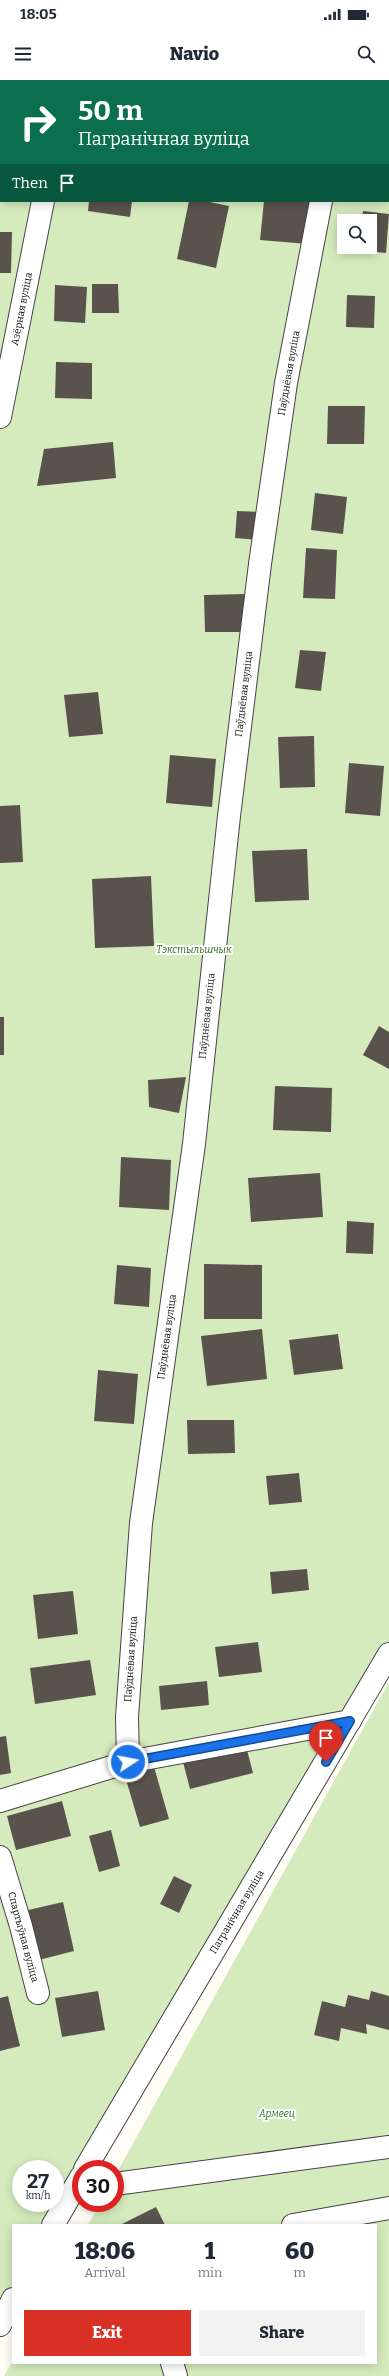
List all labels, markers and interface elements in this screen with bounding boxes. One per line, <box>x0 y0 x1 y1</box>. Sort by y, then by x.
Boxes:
text: 18:05 <box>20 5 57 23</box>
icon: menu <box>12 43 34 65</box>
text: Navio <box>170 43 219 65</box>
icon: search <box>355 43 377 65</box>
text: 50 m <box>78 94 143 127</box>
icon: right <box>12 96 64 148</box>
text: Пагранічная вуліца <box>78 128 250 150</box>
icon: arrive <box>56 172 78 194</box>
text: Then <box>12 174 48 192</box>
map controls <box>337 214 377 254</box>
button: search <box>337 214 377 254</box>
street label: Азёрная вуліца <box>9 271 35 347</box>
street label: Паўднёвая вуліца <box>276 329 302 417</box>
street label: Паўднёвая вуліца <box>233 650 255 738</box>
park label: Тэкстыльшчык <box>156 944 232 956</box>
street label: Паўднёвая вуліца <box>197 972 218 1060</box>
street label: Паўднёвая вуліца <box>155 1293 179 1381</box>
street label: Паўднёвая вуліца <box>122 1615 140 1702</box>
pin <box>309 1721 343 1762</box>
icon: arrive <box>315 1727 337 1749</box>
position arrow <box>107 1741 149 1783</box>
street label: Пагранічная вуліца <box>207 1868 267 1956</box>
street label: Спартыўная вуліца <box>5 1890 41 1984</box>
park label: Армеец <box>258 2108 295 2120</box>
speed limit sign: 30 <box>72 2160 124 2212</box>
text: 27 <box>27 2169 49 2193</box>
text: km/h <box>26 2190 50 2202</box>
text: 18:06 <box>75 2237 135 2265</box>
text: 1 <box>205 2237 215 2265</box>
text: 60 <box>285 2237 314 2265</box>
text: Arrival <box>84 2265 125 2280</box>
text: min <box>198 2265 222 2280</box>
text: m <box>293 2265 306 2280</box>
button: Exit <box>24 2310 191 2356</box>
button: Share <box>199 2310 365 2356</box>

